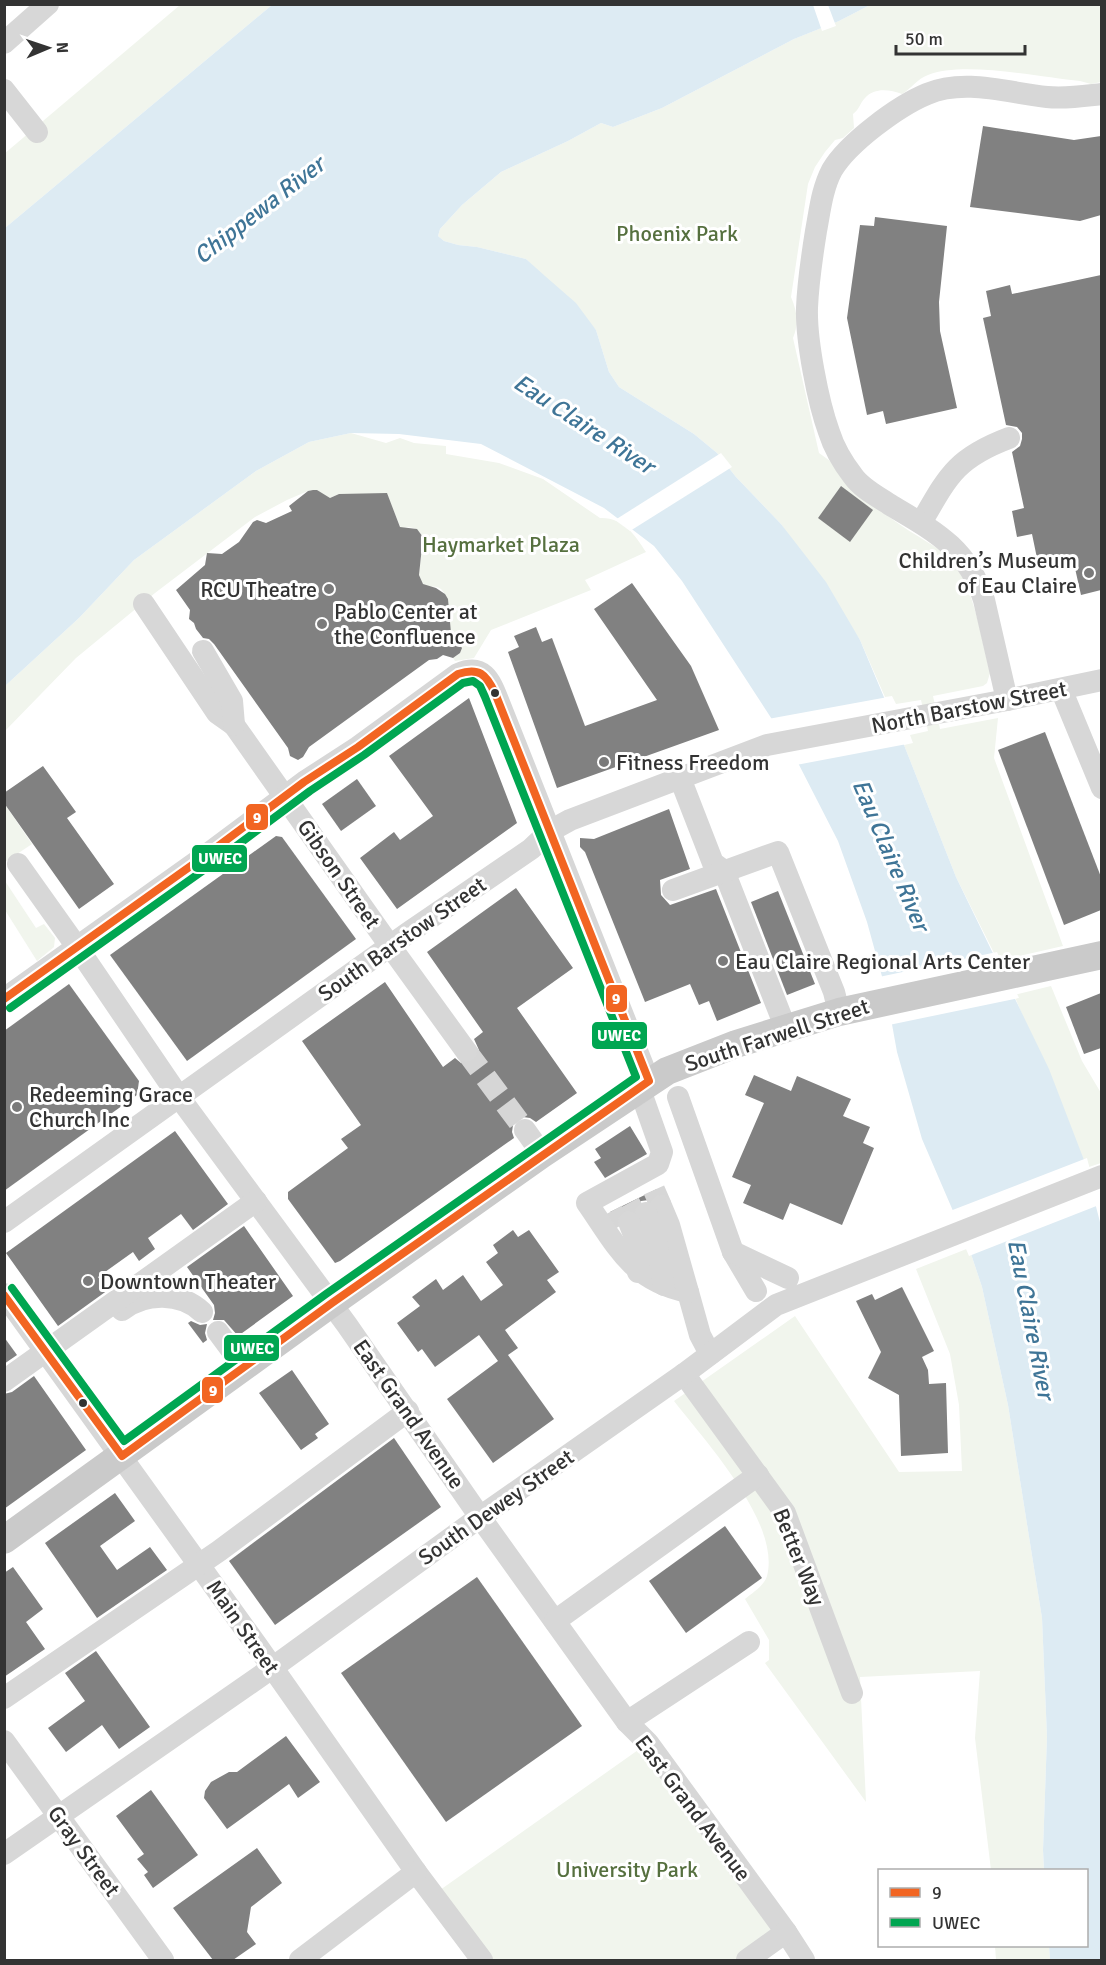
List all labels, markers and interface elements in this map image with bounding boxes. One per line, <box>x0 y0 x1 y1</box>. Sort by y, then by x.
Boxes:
north arrow <box>18 18 78 78</box>
scale bar <box>896 18 1025 56</box>
text: 50 m <box>905 28 943 50</box>
text: N <box>52 42 72 53</box>
water label: Chippewa River <box>188 148 333 270</box>
park label: Phoenix Park <box>616 220 738 247</box>
water label: Eau Claire River <box>508 367 663 482</box>
park label: Haymarket Plaza <box>422 531 580 558</box>
place label: Children’s Museum of Eau Claire <box>899 547 1077 599</box>
marker: Children’s Museum of Eau Claire <box>1082 566 1096 580</box>
place label: RCU Theatre <box>200 576 317 603</box>
marker: RCU Theatre <box>322 582 336 596</box>
place label: Pablo Center at the Confluence <box>334 598 478 650</box>
marker: Pablo Center at the Confluence <box>315 617 329 631</box>
street label: North Barstow Street <box>869 675 1069 739</box>
unlabelled marker <box>489 687 501 699</box>
place label: Fitness Freedom <box>616 749 769 776</box>
marker: Fitness Freedom <box>597 755 611 769</box>
water label: Eau Claire River <box>846 775 938 938</box>
line badge: 9 <box>245 803 269 831</box>
text: 9 <box>253 808 262 828</box>
street label: Gibson Street <box>292 814 387 934</box>
line badge: UWEC <box>191 844 248 873</box>
text: UWEC <box>198 849 242 869</box>
street label: South Barstow Street <box>313 871 492 1007</box>
place label: Eau Claire Regional Arts Center <box>735 948 1030 975</box>
marker: Eau Claire Regional Arts Center <box>716 954 730 968</box>
line badge: 9 <box>605 984 628 1013</box>
text: 9 <box>612 989 621 1009</box>
street label: South Farwell Street <box>681 992 873 1078</box>
line badge: UWEC <box>591 1021 648 1050</box>
text: UWEC <box>597 1026 641 1046</box>
place label: Redeeming Grace Church Inc <box>29 1081 193 1133</box>
marker: Redeeming Grace Church Inc <box>10 1100 24 1114</box>
water label: Eau Claire River <box>1001 1237 1062 1405</box>
place label: Downtown Theater <box>100 1268 276 1295</box>
marker: Downtown Theater <box>81 1274 95 1288</box>
line badge: UWEC <box>223 1334 280 1362</box>
street label: East Grand Avenue <box>347 1334 471 1494</box>
text: UWEC <box>230 1339 274 1359</box>
line badge: 9 <box>201 1376 224 1404</box>
text: 9 <box>209 1381 218 1401</box>
unlabelled marker <box>77 1397 89 1409</box>
street label: South Dewey Street <box>413 1443 579 1571</box>
street label: Better Way <box>767 1504 831 1610</box>
street label: Main Street <box>201 1575 286 1680</box>
street label: East Grand Avenue <box>629 1730 757 1886</box>
street label: Gray Street <box>42 1800 126 1902</box>
park label: University Park <box>556 1856 698 1883</box>
legend <box>878 1869 1088 1947</box>
text: 9 <box>932 1882 942 1904</box>
text: UWEC <box>932 1912 980 1934</box>

